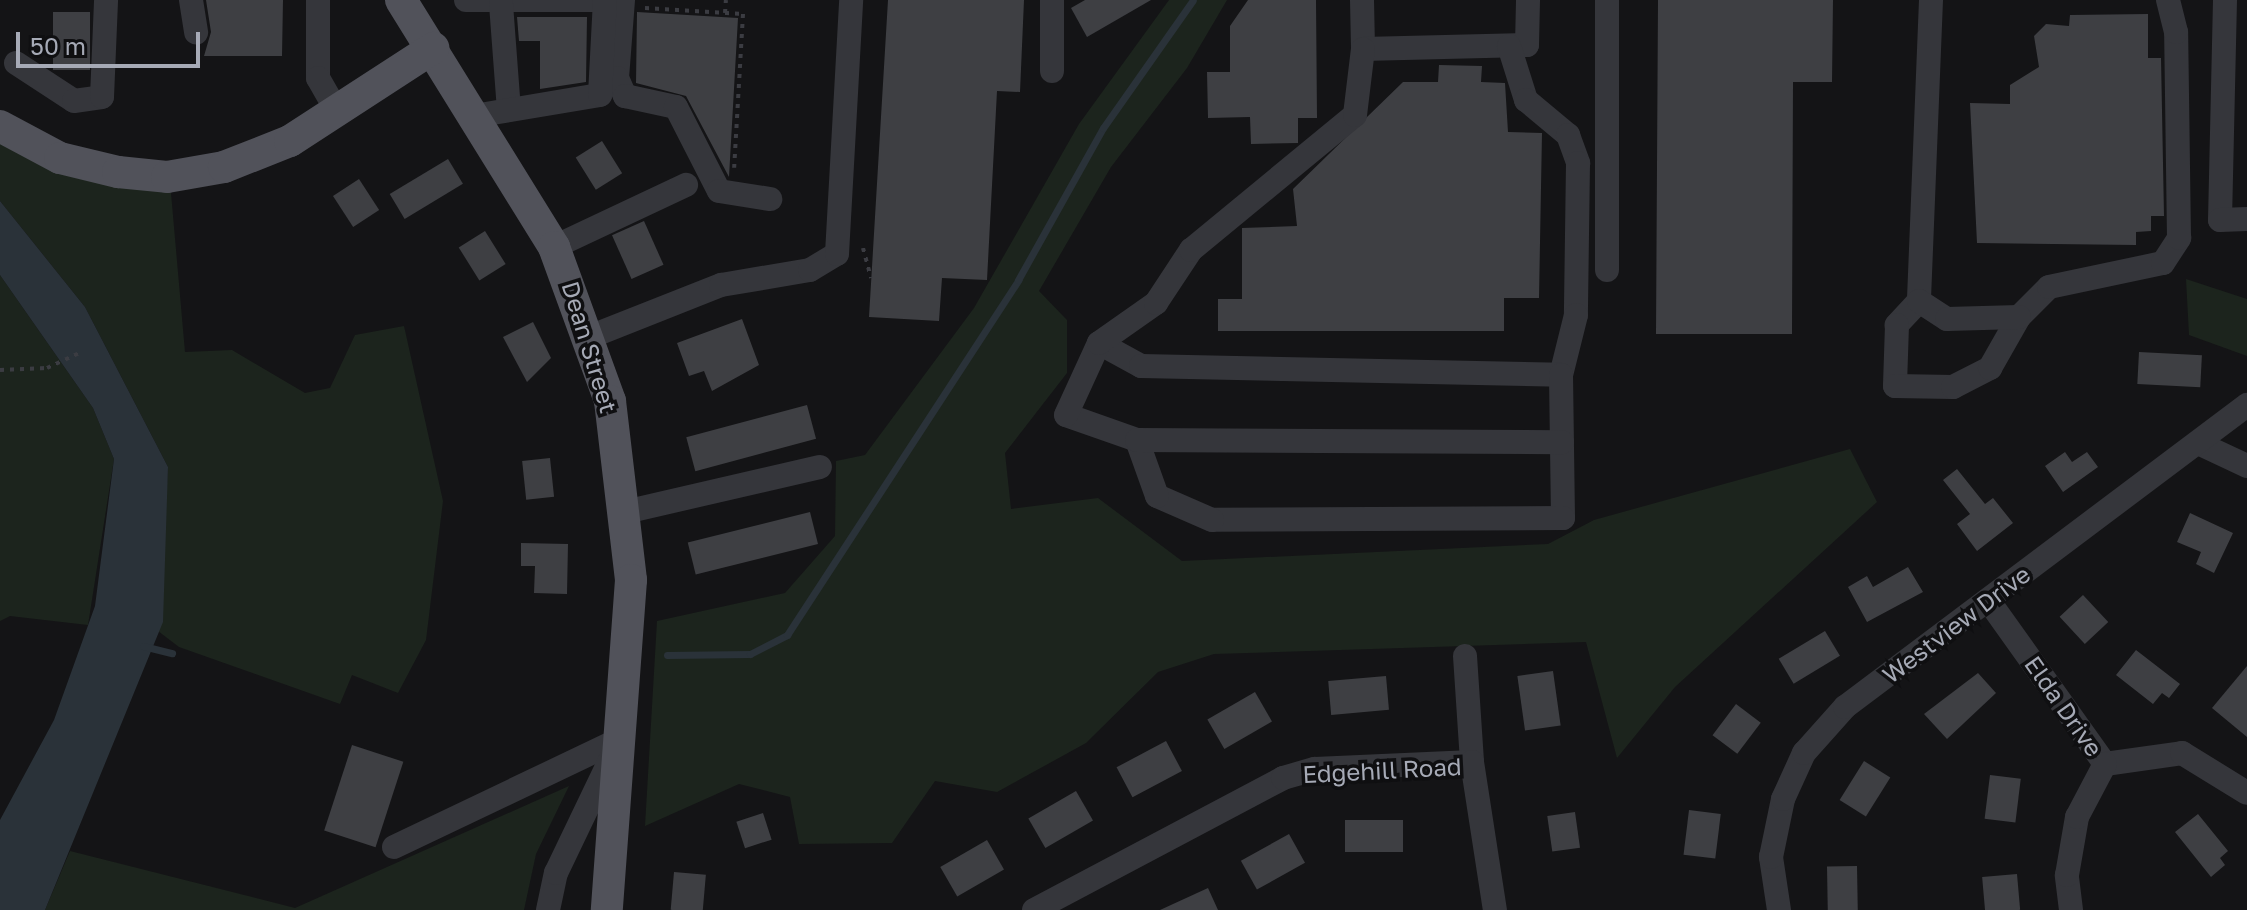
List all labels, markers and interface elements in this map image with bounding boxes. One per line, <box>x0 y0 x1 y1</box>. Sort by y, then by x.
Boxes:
scale bar <box>20 16 204 66</box>
text: 50 m <box>30 31 86 60</box>
street label: Dean Street <box>556 278 624 416</box>
street label: Westview Drive <box>1877 559 2035 689</box>
street label: Elda Drive <box>2019 650 2109 762</box>
street label: Edgehill Road <box>1302 751 1462 789</box>

